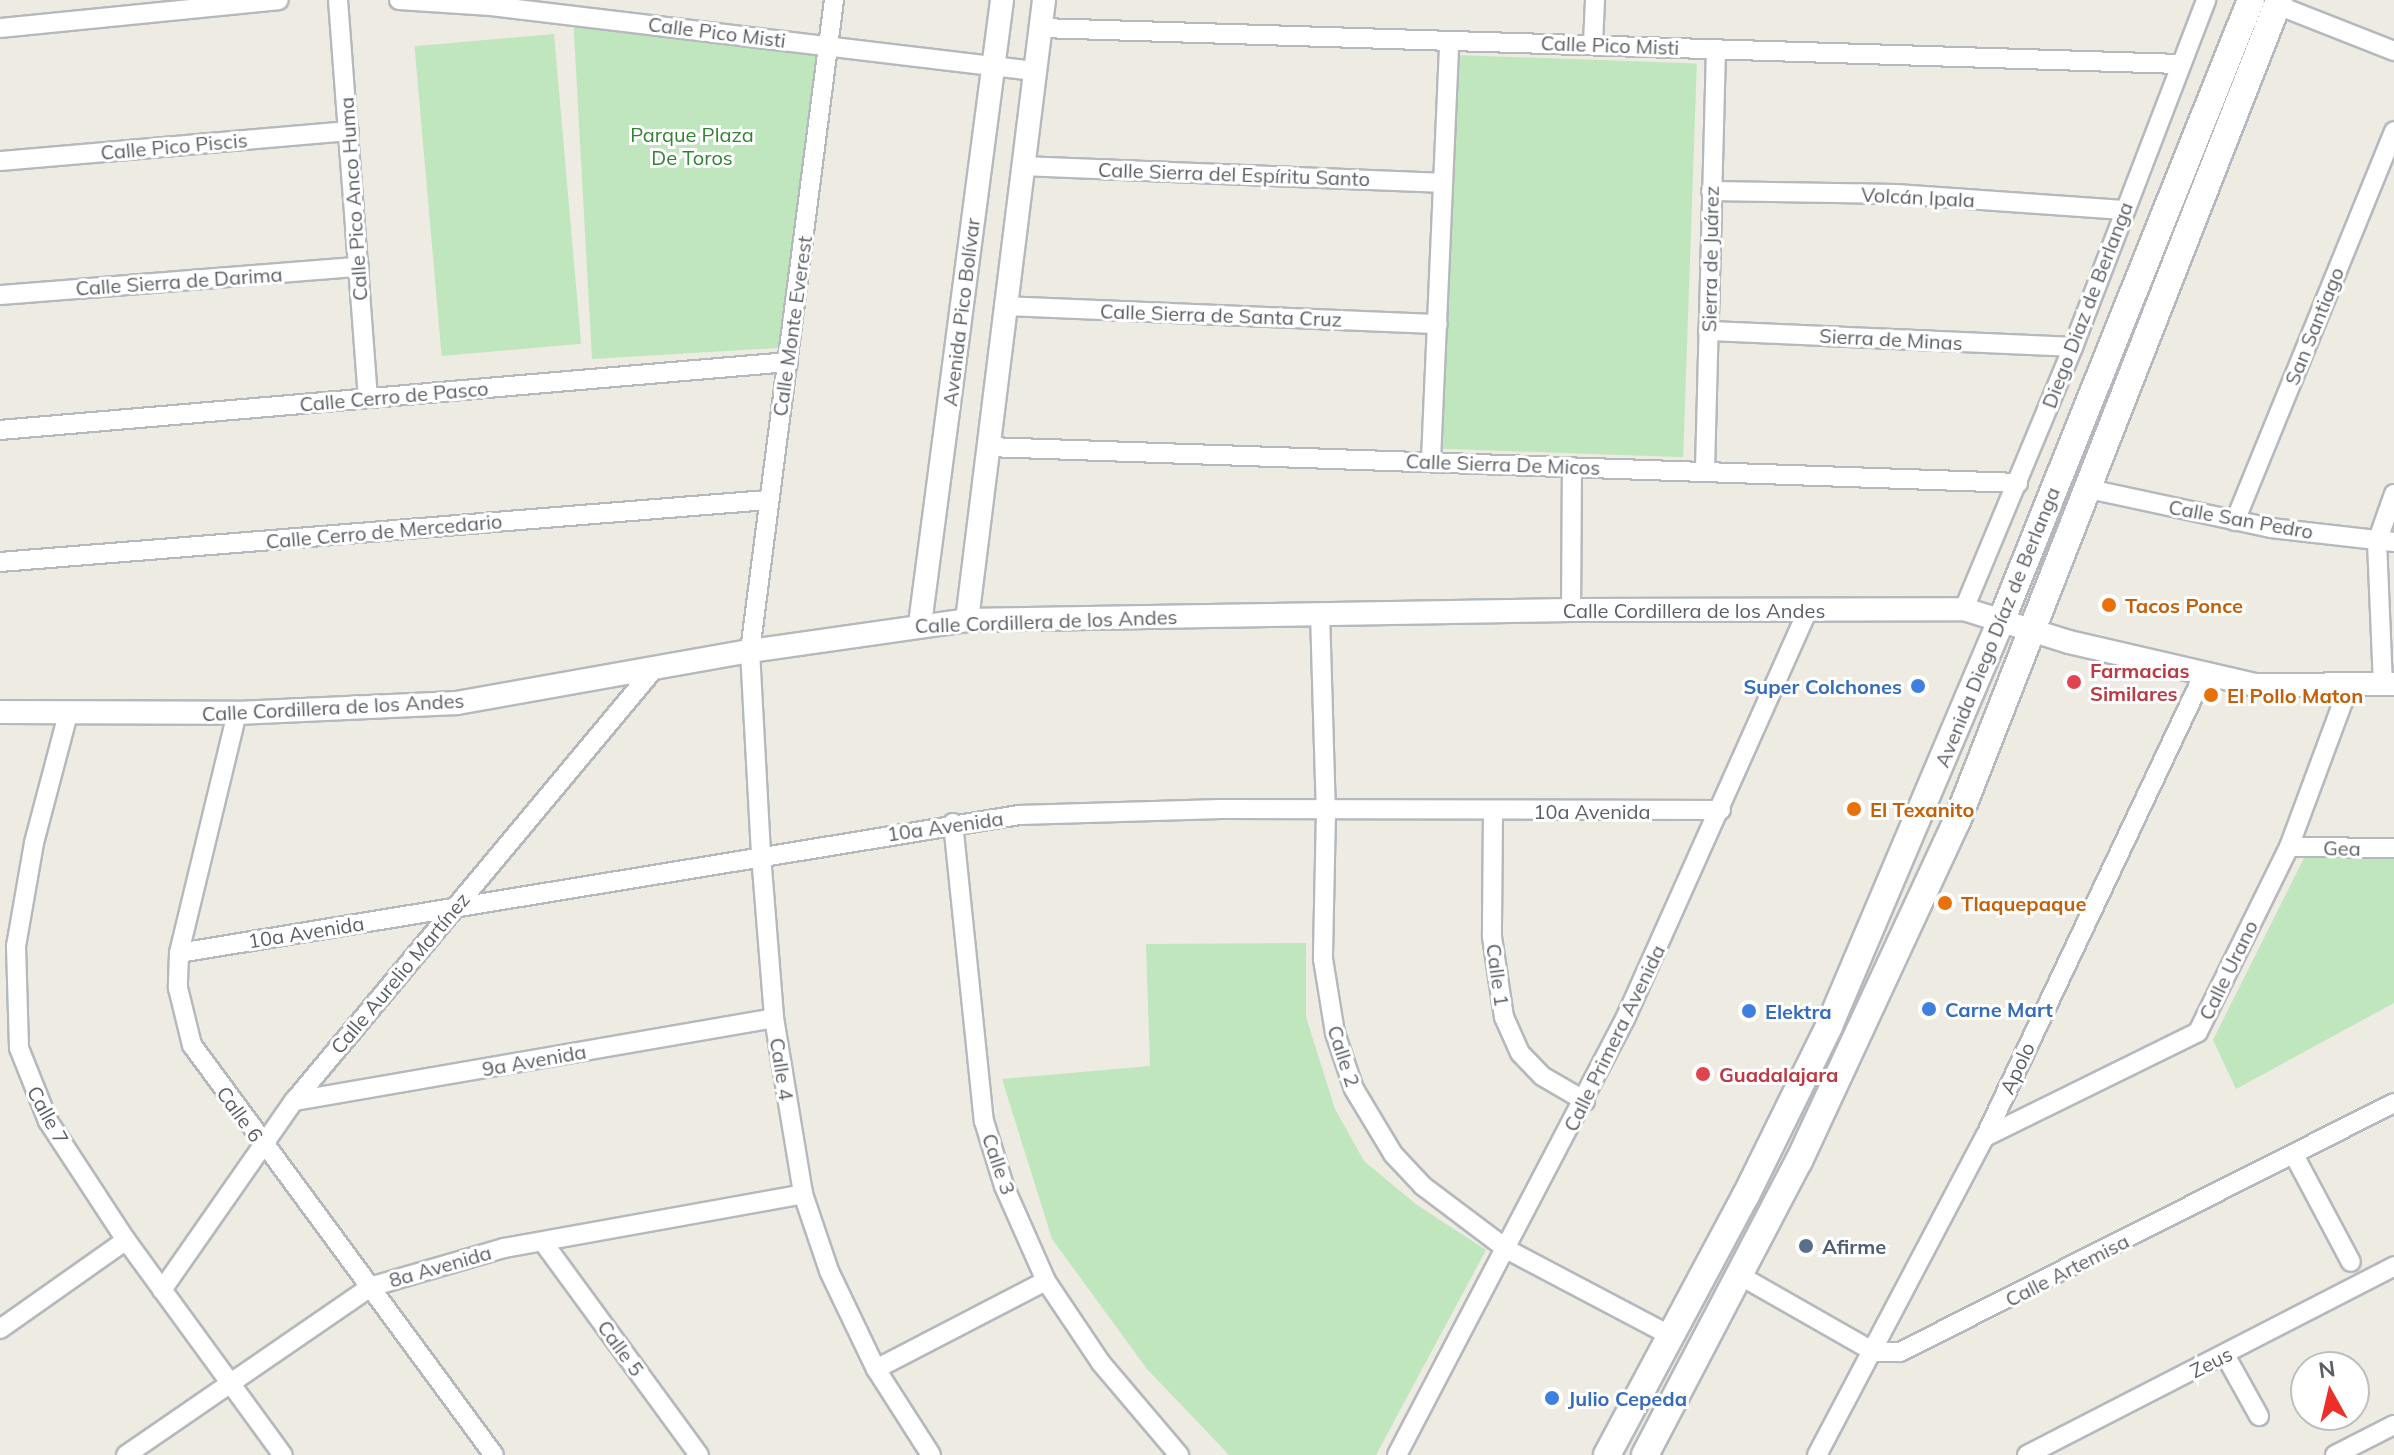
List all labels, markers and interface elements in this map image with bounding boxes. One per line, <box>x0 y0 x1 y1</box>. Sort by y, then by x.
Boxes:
street label: Calle Pico Misti <box>647 12 787 52</box>
street label: Calle Pico Misti <box>1540 31 1680 59</box>
street label: Calle Pico Anco Huma <box>334 96 372 302</box>
park label: Parque Plaza De Toros <box>630 123 754 170</box>
street label: Calle Pico Piscis <box>100 128 248 164</box>
street label: Calle Sierra del Espíritu Santo <box>1098 157 1370 191</box>
street label: Volcán Ipala <box>1861 182 1975 212</box>
street label: Sierra de Juárez <box>1697 186 1723 332</box>
street label: Diego Diaz de Berlanga <box>2037 198 2137 412</box>
street label: Avenida Pico Bolívar <box>938 216 984 408</box>
street label: Calle Monte Everest <box>767 234 817 418</box>
street label: Calle Sierra de Darima <box>75 262 283 300</box>
street label: San Santiago <box>2279 264 2349 388</box>
street label: Calle Sierra de Santa Cruz <box>1100 299 1342 331</box>
street label: Sierra de Minas <box>1819 323 1963 355</box>
street label: Calle Cerro de Pasco <box>299 376 489 416</box>
street label: Calle Sierra De Micos <box>1405 449 1601 479</box>
street label: Avenida Diego Díaz de Berlanga <box>1930 483 2064 771</box>
street label: Calle San Pedro <box>2167 494 2315 544</box>
street label: Calle Cerro de Mercedario <box>265 509 503 553</box>
place label: Tacos Ponce <box>2125 593 2243 617</box>
marker: Tacos Ponce <box>2100 596 2118 614</box>
street label: Calle Cordillera de los Andes <box>1563 598 1825 622</box>
street label: Calle Cordillera de los Andes <box>914 604 1178 638</box>
place label: Farmacias Similares <box>2090 658 2189 705</box>
marker: Farmacias Similares <box>2065 673 2083 691</box>
place label: Super Colchones <box>1743 674 1902 698</box>
marker: Super Colchones <box>1909 677 1927 695</box>
place label: El Pollo Maton <box>2227 683 2363 707</box>
marker: El Pollo Maton <box>2202 686 2220 704</box>
street label: Calle Cordillera de los Andes <box>201 688 465 726</box>
place label: El Texanito <box>1870 797 1974 821</box>
street label: 10a Avenida <box>1533 799 1651 823</box>
marker: El Texanito <box>1845 800 1863 818</box>
street label: 10a Avenida <box>885 806 1005 846</box>
street label: Gea <box>2323 836 2361 860</box>
street label: Calle Aurelio Martínez <box>326 888 474 1058</box>
place label: Tlaquepaque <box>1961 891 2086 915</box>
marker: Tlaquepaque <box>1936 894 1954 912</box>
street label: 10a Avenida <box>246 911 366 953</box>
street label: Calle Urano <box>2194 916 2262 1024</box>
street label: Calle Primera Avenida <box>1558 941 1670 1135</box>
street label: Calle 1 <box>1482 942 1514 1008</box>
place label: Carne Mart <box>1945 997 2053 1021</box>
place label: Elektra <box>1765 999 1832 1023</box>
marker: Carne Mart <box>1920 1000 1938 1018</box>
marker: Elektra <box>1740 1002 1758 1020</box>
street label: Calle 2 <box>1323 1022 1365 1090</box>
street label: Calle 4 <box>765 1036 799 1102</box>
street label: Apolo <box>1995 1038 2039 1098</box>
street label: 9a Avenida <box>480 1039 588 1081</box>
place label: Guadalajara <box>1719 1062 1838 1086</box>
marker: Guadalajara <box>1694 1065 1712 1083</box>
street label: Calle 6 <box>212 1081 268 1147</box>
street label: Calle 7 <box>22 1082 74 1148</box>
street label: Calle 3 <box>977 1130 1021 1198</box>
street label: Calle Artemisa <box>2001 1229 2133 1311</box>
place label: Afirme <box>1822 1234 1886 1258</box>
marker: Afirme <box>1797 1237 1815 1255</box>
street label: 8a Avenida <box>386 1240 494 1292</box>
street label: Calle 5 <box>593 1315 649 1381</box>
street label: Zeus <box>2186 1341 2236 1383</box>
north arrow <box>2290 1351 2370 1431</box>
text: N <box>2317 1354 2337 1384</box>
place label: Julio Cepeda <box>1568 1386 1687 1410</box>
marker: Julio Cepeda <box>1543 1389 1561 1407</box>

